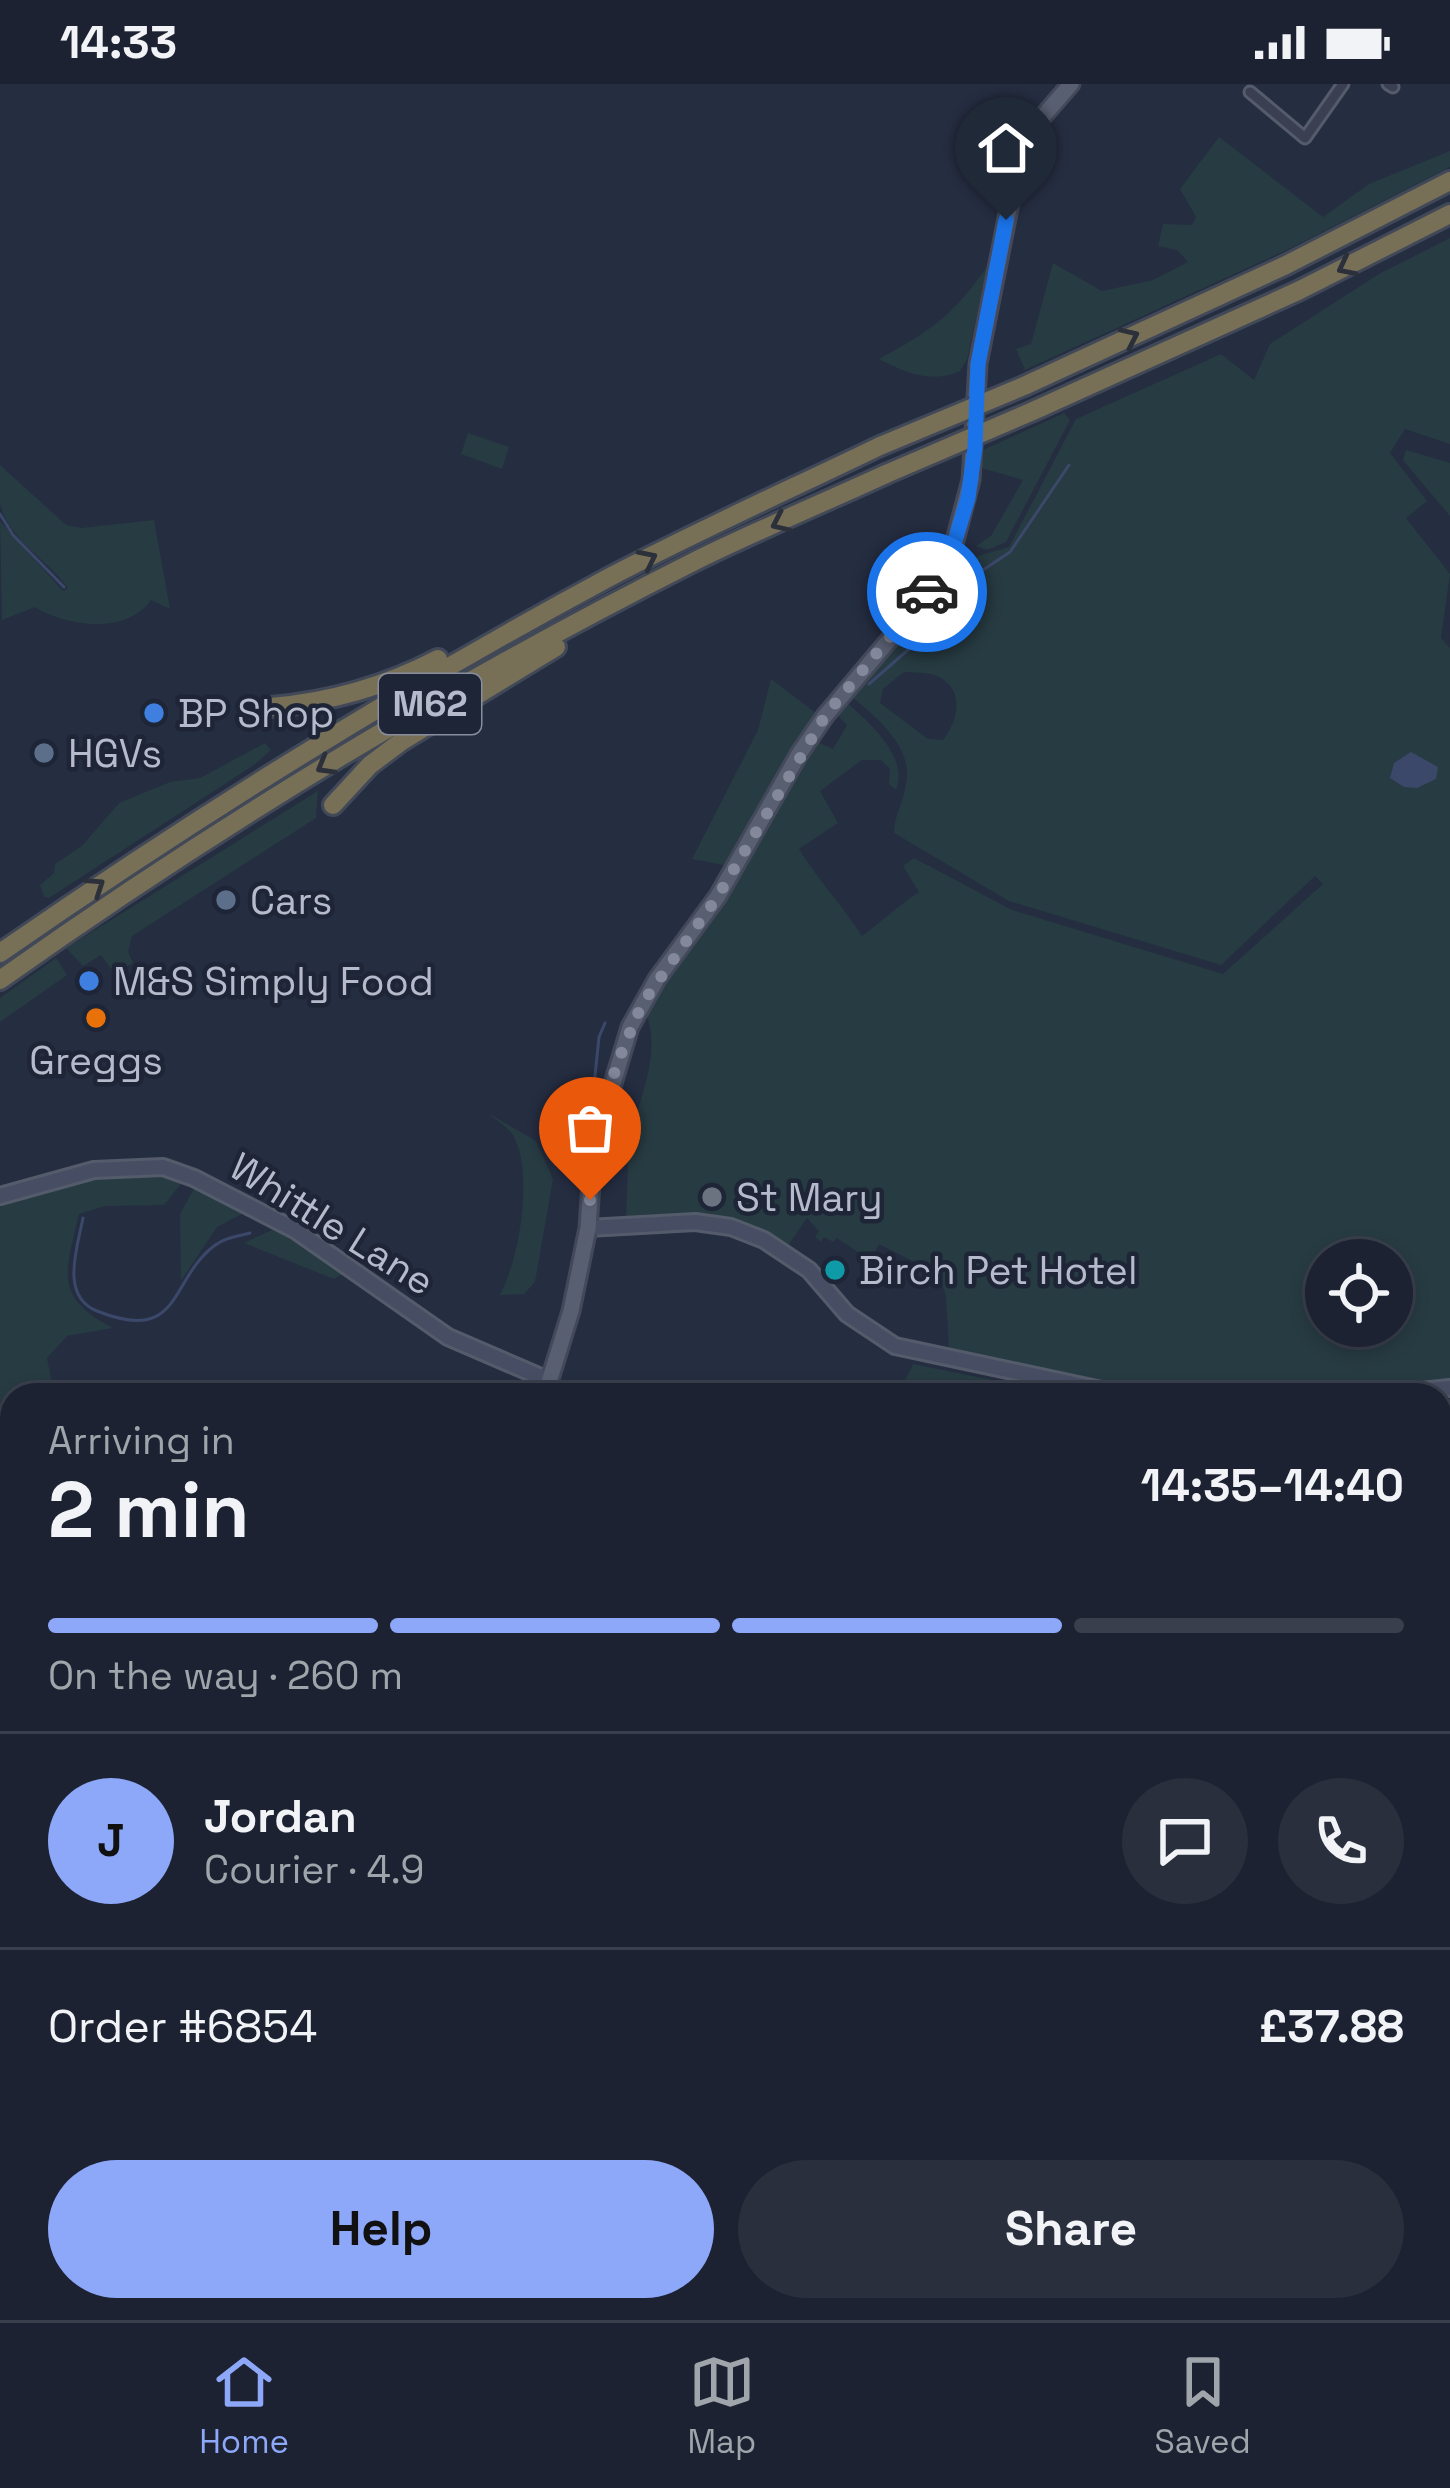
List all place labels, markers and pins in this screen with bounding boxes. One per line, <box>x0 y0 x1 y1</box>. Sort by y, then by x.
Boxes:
pin <box>955 97 1057 220</box>
place label: BP Shop <box>178 689 334 738</box>
marker: BP Shop <box>141 700 167 726</box>
place label: HGVs <box>68 729 162 778</box>
marker: HGVs <box>31 740 57 766</box>
place label: Cars <box>250 876 332 925</box>
marker: Cars <box>213 887 239 913</box>
place label: M&S Simply Food <box>113 957 434 1006</box>
marker: M&S Simply Food <box>76 968 102 994</box>
marker: Greggs <box>83 1005 109 1031</box>
place label: Greggs <box>29 1036 163 1085</box>
pin <box>539 1077 641 1200</box>
place label: St Mary <box>736 1173 883 1222</box>
marker: St Mary <box>699 1184 725 1210</box>
place label: Birch Pet Hotel <box>859 1246 1138 1295</box>
marker: Birch Pet Hotel <box>822 1257 848 1283</box>

